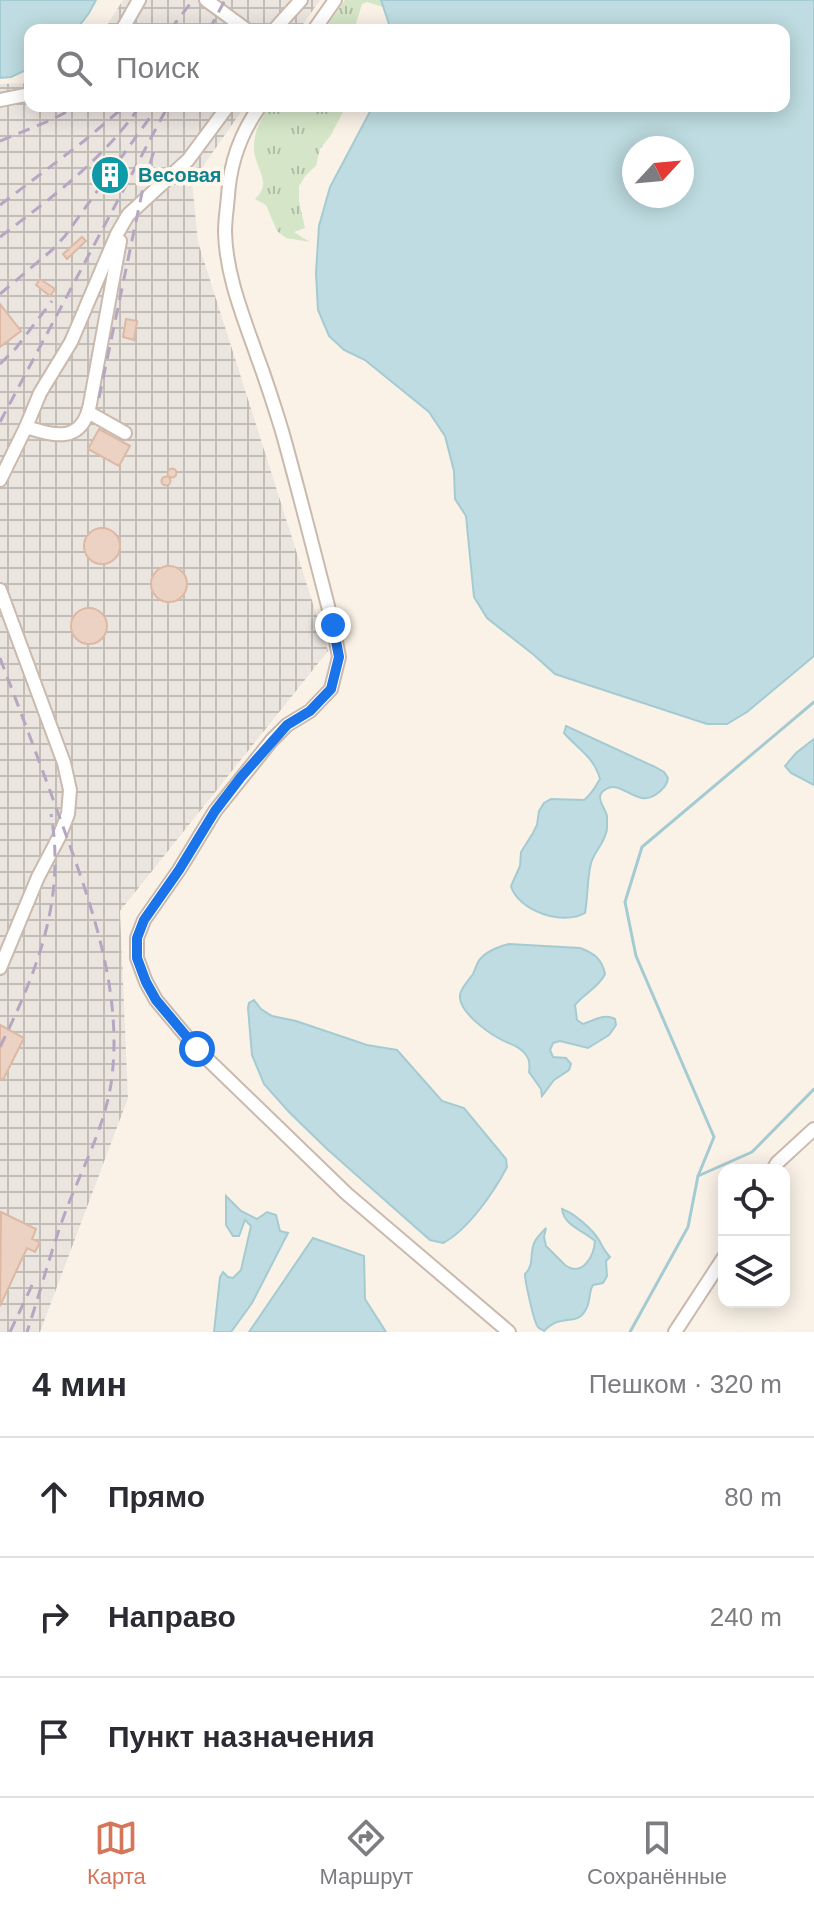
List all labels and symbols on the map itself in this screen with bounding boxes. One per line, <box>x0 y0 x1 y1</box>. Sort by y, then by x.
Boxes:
north arrow <box>622 136 694 208</box>
building icon: Весовая <box>89 154 131 196</box>
place label: Весовая <box>138 164 221 186</box>
route end <box>315 607 351 643</box>
route start <box>179 1031 215 1067</box>

